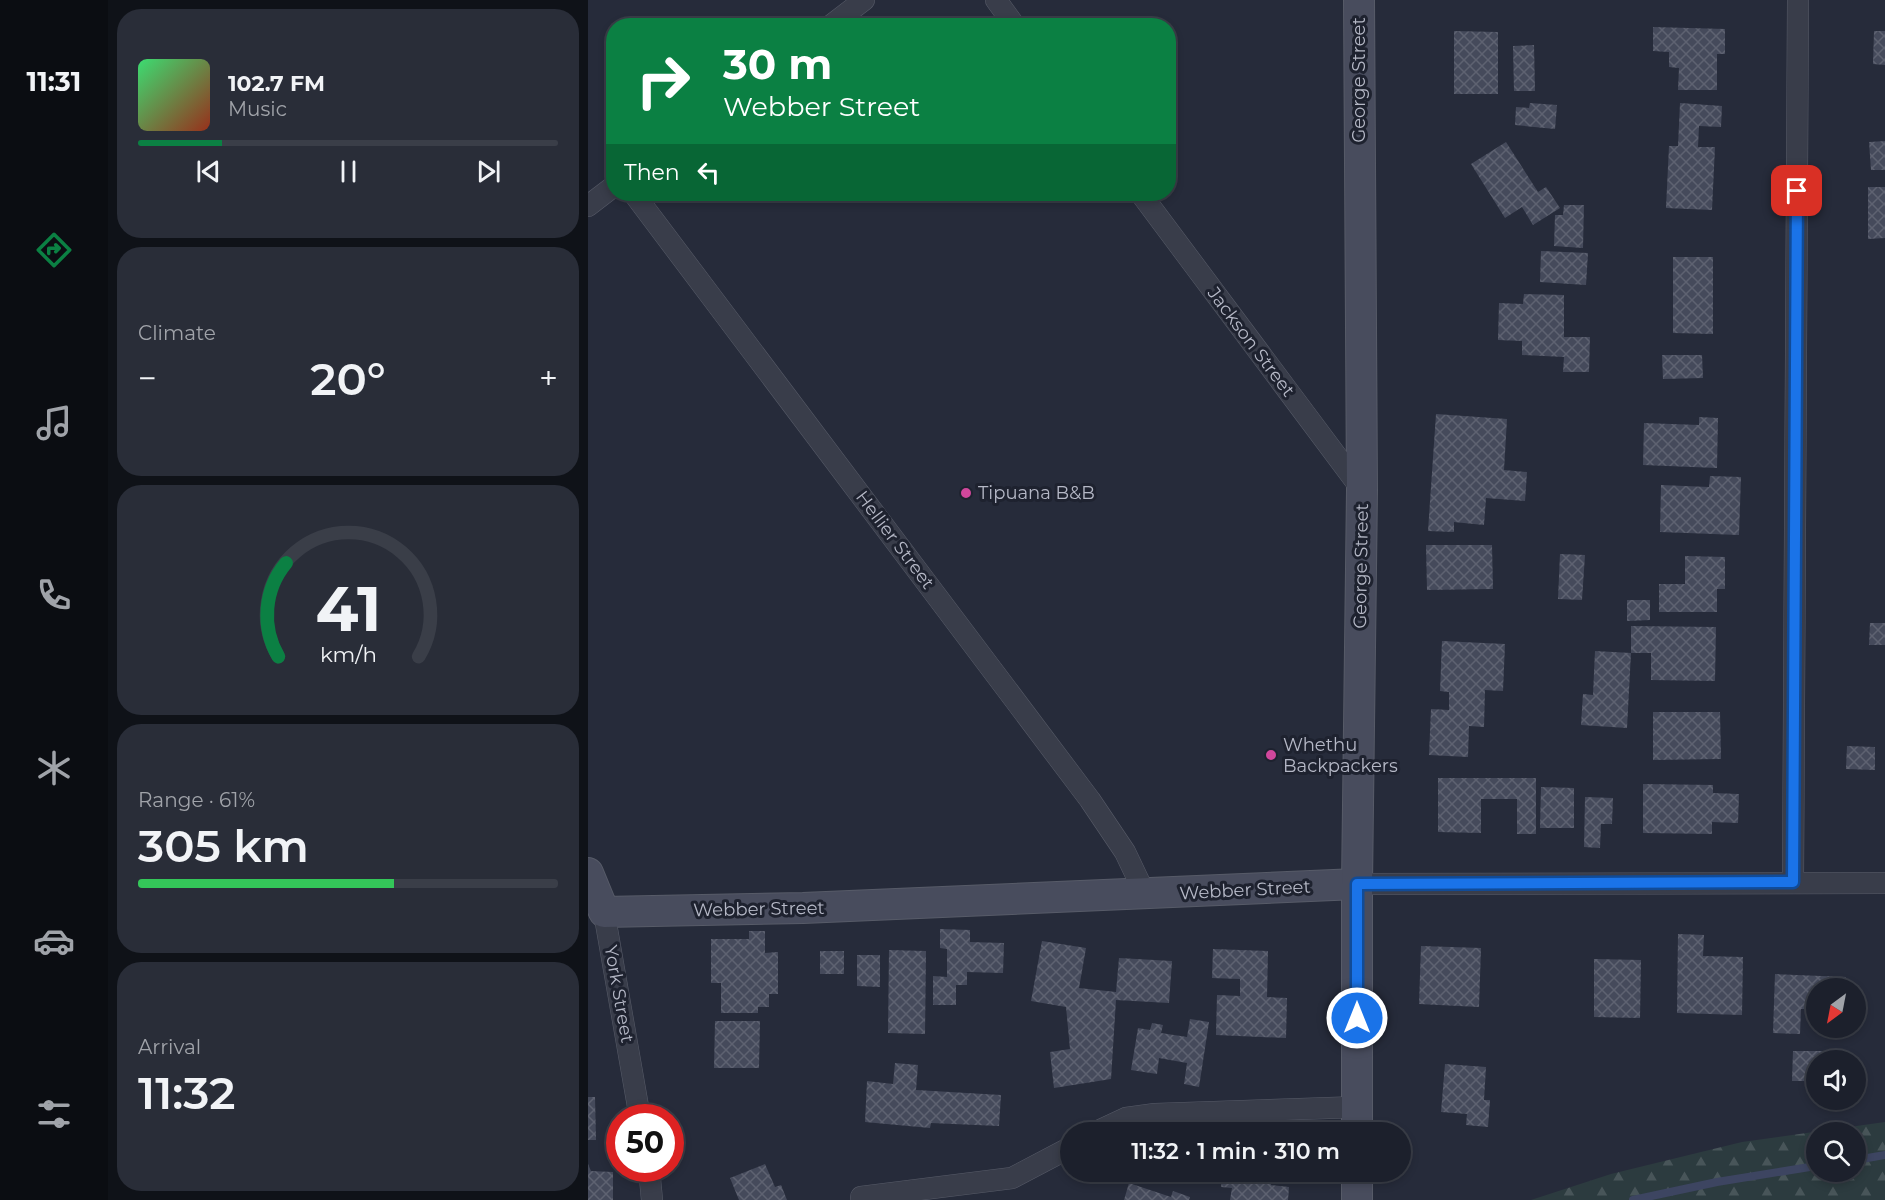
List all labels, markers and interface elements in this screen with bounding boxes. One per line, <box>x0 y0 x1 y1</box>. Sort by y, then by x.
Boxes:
street label: George Street <box>1348 17 1370 143</box>
text: 30 m <box>723 38 832 90</box>
icon: right <box>624 42 702 120</box>
text: 11:31 <box>27 65 81 98</box>
text: 102.7 FM <box>228 70 325 97</box>
text: Webber Street <box>723 90 920 123</box>
text: Music <box>228 97 287 121</box>
icon: previous <box>192 155 225 188</box>
icon: pause <box>332 155 365 188</box>
icon: next <box>472 155 505 188</box>
icon: left <box>692 156 725 189</box>
text: Then <box>624 159 680 186</box>
pin <box>1771 165 1822 216</box>
icon: arrive <box>1780 174 1813 207</box>
icon: directions <box>33 229 75 271</box>
street label: Jackson Street <box>1202 282 1299 401</box>
text: Climate <box>138 321 216 345</box>
text: 20° <box>310 351 386 406</box>
text: − <box>138 358 157 398</box>
text: + <box>539 358 558 398</box>
icon: music <box>33 402 75 444</box>
place label: Tipuana B&B <box>978 482 1095 504</box>
marker: Tipuana B&B <box>959 486 973 500</box>
street label: Hellier Street <box>851 487 939 593</box>
street label: George Street <box>1349 503 1373 629</box>
text: 41 <box>315 571 381 647</box>
icon: phone <box>33 574 75 616</box>
text: km/h <box>319 641 377 667</box>
place label: Whethu Backpackers <box>1283 734 1398 777</box>
icon: climate <box>33 747 75 789</box>
marker: Whethu Backpackers <box>1264 748 1278 762</box>
text: Range · 61% <box>138 788 255 812</box>
text: 305 km <box>138 818 309 873</box>
street label: Webber Street <box>1179 876 1311 904</box>
street label: Webber Street <box>693 897 825 921</box>
icon: car <box>33 920 75 962</box>
street label: York Street <box>600 944 638 1044</box>
north arrow <box>1806 978 1866 1038</box>
map controls <box>1806 978 1866 1182</box>
position arrow <box>1325 986 1389 1050</box>
text: Arrival <box>138 1035 201 1059</box>
button: sound <box>1806 1050 1866 1110</box>
text: 11:32 <box>138 1065 235 1120</box>
icon: filters <box>33 1093 75 1135</box>
speed limit sign: 50 <box>606 1104 684 1182</box>
button: search <box>1806 1122 1866 1182</box>
text: 11:32 · 1 min · 310 m <box>1131 1138 1340 1165</box>

